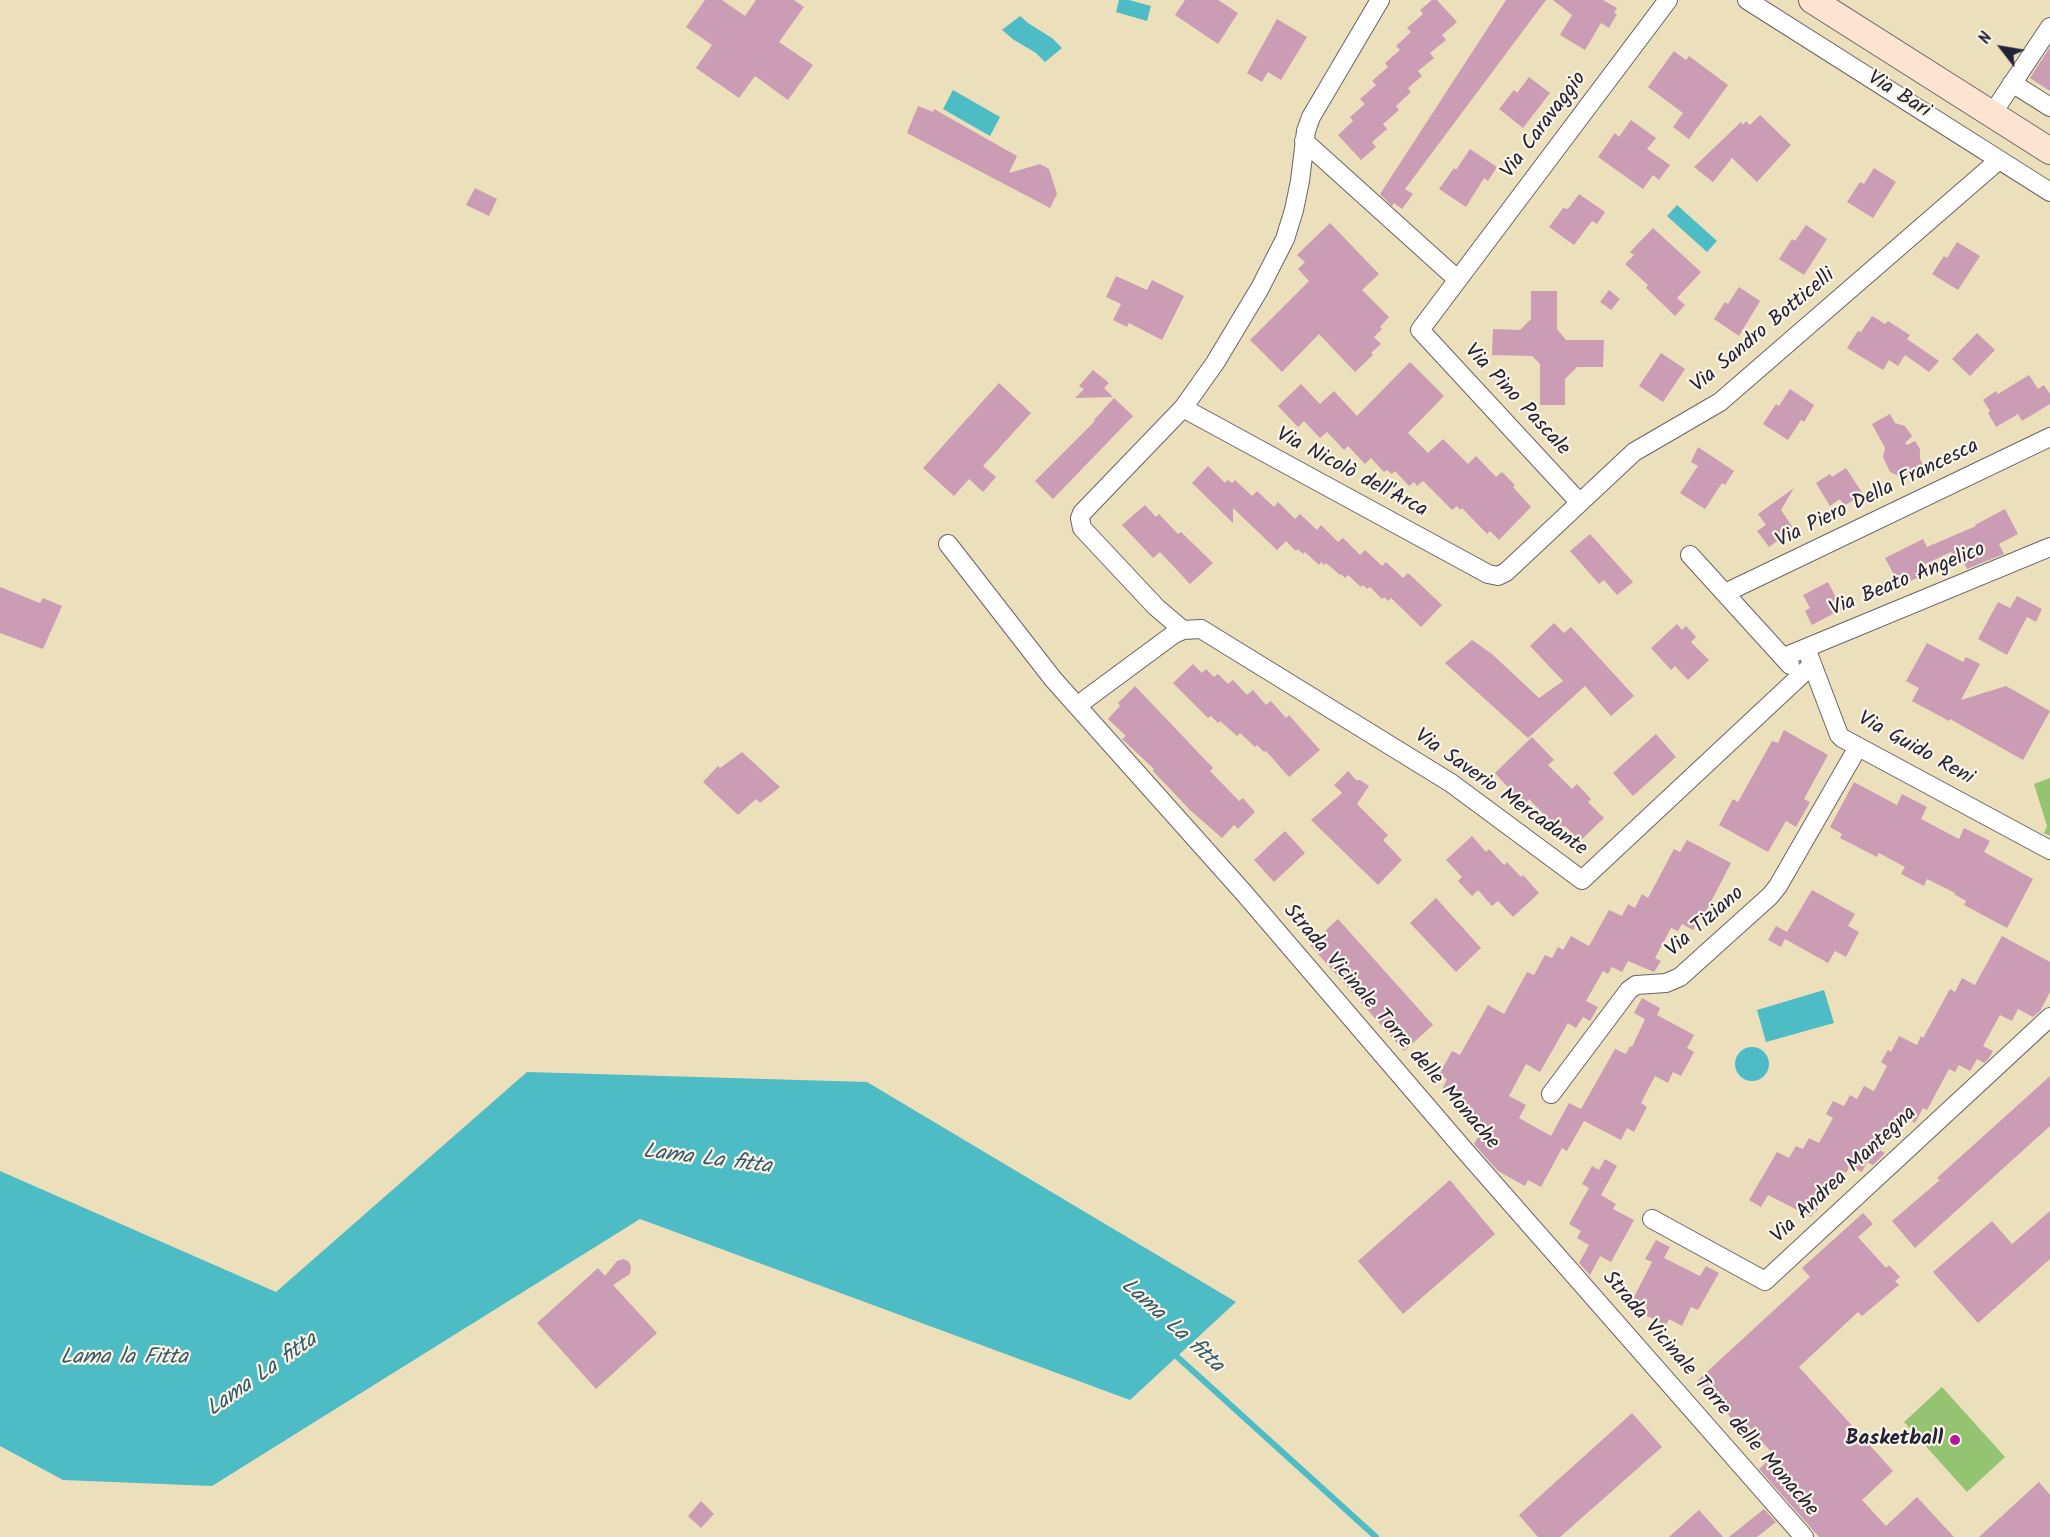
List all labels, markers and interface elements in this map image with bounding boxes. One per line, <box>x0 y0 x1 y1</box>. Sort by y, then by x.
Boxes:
north arrow <box>1972 18 2032 78</box>
text: N <box>1973 28 1999 49</box>
street label: Via Bari <box>1862 67 1934 125</box>
street label: Via Caravaggio <box>1497 68 1593 184</box>
street label: Via Sandro Botticelli <box>1687 264 1841 400</box>
street label: Via Pino Pascale <box>1458 340 1574 462</box>
street label: Via Nicolò dell'Arca <box>1271 423 1431 525</box>
street label: Via Piero Della Francesca <box>1772 435 1984 555</box>
street label: Via Beato Angelico <box>1827 538 1989 624</box>
street label: Via Guido Reni <box>1853 708 1977 792</box>
street label: Via Saverio Mercadante <box>1409 725 1591 863</box>
street label: Via Tiziano <box>1662 882 1750 964</box>
street label: Strada Vicinale Torre delle Monache <box>1276 900 1504 1156</box>
street label: Via Andrea Mantegna <box>1767 1102 1923 1250</box>
water label: Lama La fitta <box>641 1140 773 1182</box>
street label: Strada Vicinale Torre delle Monache <box>1595 1267 1823 1523</box>
water label: Lama La fitta <box>1114 1274 1228 1380</box>
water label: Lama La fitta <box>203 1328 323 1424</box>
water label: Lama la Fitta <box>60 1346 188 1372</box>
place label: Basketball <box>1846 1427 1943 1453</box>
marker: Basketball <box>1948 1433 1962 1447</box>

